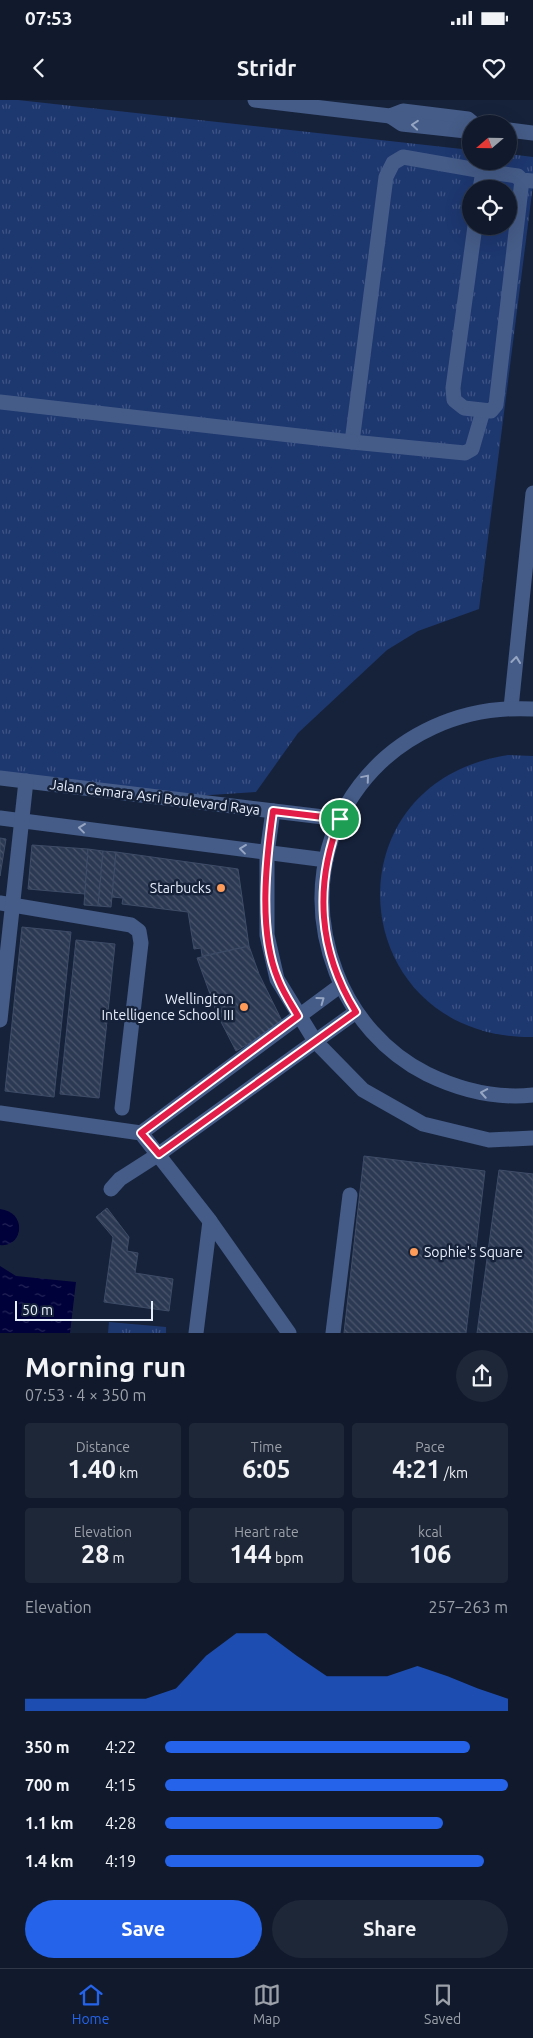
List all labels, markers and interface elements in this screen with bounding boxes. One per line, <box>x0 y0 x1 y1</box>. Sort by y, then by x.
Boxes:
text: 07:53 <box>25 7 73 29</box>
icon: back <box>25 54 53 82</box>
icon: heart <box>480 54 508 82</box>
text: Stridr <box>237 55 296 80</box>
north arrow <box>462 115 518 170</box>
map controls <box>462 115 517 235</box>
one-way arrow <box>411 120 419 131</box>
button: locate <box>462 180 517 235</box>
one-way arrow <box>510 655 521 663</box>
one-way arrow <box>361 775 369 784</box>
street label: Jalan Cemara Asri Boulevard Raya <box>49 776 261 818</box>
pin <box>319 798 361 840</box>
icon: arrive <box>326 805 354 833</box>
one-way arrow <box>77 824 86 834</box>
one-way arrow <box>239 845 247 855</box>
place label: Starbucks <box>150 880 211 896</box>
marker: Starbucks <box>215 882 227 894</box>
place label: Wellington Intelligence School III <box>101 991 234 1023</box>
one-way arrow <box>315 997 325 1006</box>
marker: Wellington Intelligence School III <box>238 1001 250 1013</box>
one-way arrow <box>480 1088 489 1099</box>
place label: Sophie's Square <box>424 1244 523 1260</box>
marker: Sophie's Square <box>408 1246 420 1258</box>
scale bar <box>15 1298 152 1321</box>
text: 50 m <box>22 1302 53 1318</box>
button: share <box>456 1350 508 1402</box>
text: Morning run <box>25 1351 186 1382</box>
text: 07:53 · 4 × 350 m <box>25 1386 146 1404</box>
text: Distance <box>76 1439 130 1455</box>
text: Time <box>251 1439 282 1455</box>
text: Pace <box>415 1439 445 1455</box>
text: 1.40 <box>67 1455 116 1483</box>
text: 6:05 <box>242 1455 291 1483</box>
text: 4:21 <box>392 1455 441 1483</box>
text: km <box>116 1465 138 1481</box>
text: /km <box>441 1465 468 1481</box>
text: Elevation <box>74 1524 132 1540</box>
text: Heart rate <box>234 1524 299 1540</box>
text: kcal <box>418 1524 442 1540</box>
text: 28 <box>81 1540 109 1568</box>
text: 144 <box>230 1540 272 1568</box>
text: 106 <box>409 1540 451 1568</box>
text: m <box>109 1550 125 1566</box>
text: bpm <box>272 1550 303 1566</box>
text: Elevation <box>25 1598 92 1616</box>
text: 257–263 m <box>428 1598 508 1616</box>
text: 350 m <box>25 1738 70 1756</box>
text: 4:22 <box>105 1738 136 1756</box>
text: 700 m <box>25 1776 70 1794</box>
text: 4:15 <box>105 1776 136 1794</box>
text: 1.1 km <box>25 1814 74 1832</box>
text: 4:28 <box>105 1814 136 1832</box>
text: 1.4 km <box>25 1852 74 1870</box>
text: 4:19 <box>105 1852 136 1870</box>
button: Save <box>25 1900 262 1958</box>
button: Share <box>272 1900 508 1958</box>
tab: Home <box>72 1981 109 2027</box>
tab: Map <box>253 1981 281 2027</box>
tab: Saved <box>424 1981 461 2027</box>

